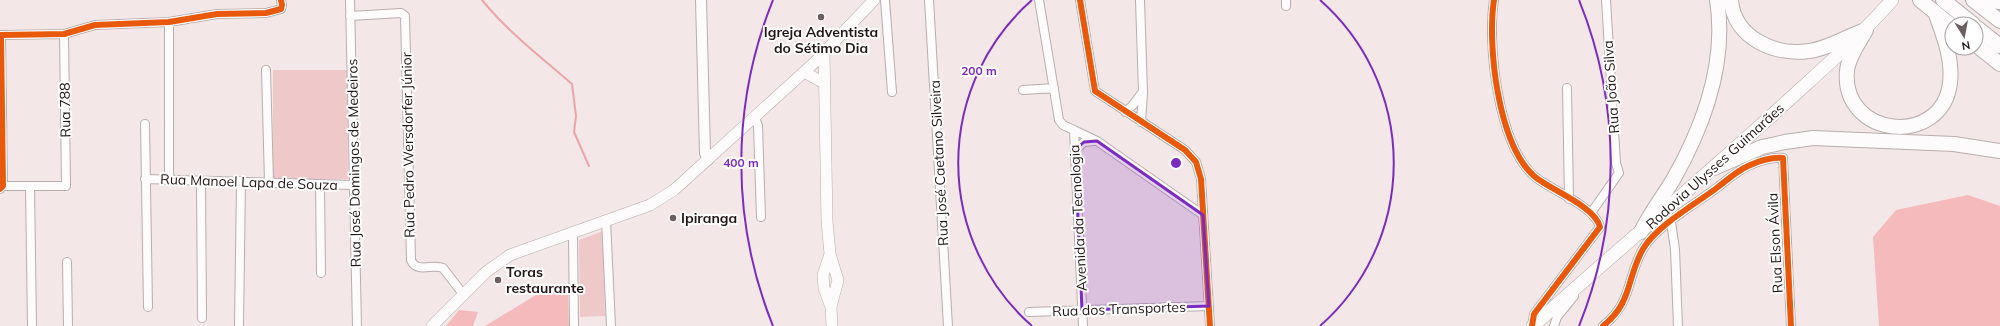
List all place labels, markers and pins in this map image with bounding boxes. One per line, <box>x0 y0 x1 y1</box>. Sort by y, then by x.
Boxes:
marker: Igreja Adventista do Sétimo Dia <box>816 12 826 22</box>
place label: Igreja Adventista do Sétimo Dia <box>764 23 878 57</box>
centre of rings <box>1169 156 1183 170</box>
place label: Ipiranga <box>681 209 737 227</box>
marker: Ipiranga <box>668 213 678 223</box>
place label: Toras restaurante <box>506 263 584 297</box>
marker: Toras restaurante <box>493 275 503 285</box>

